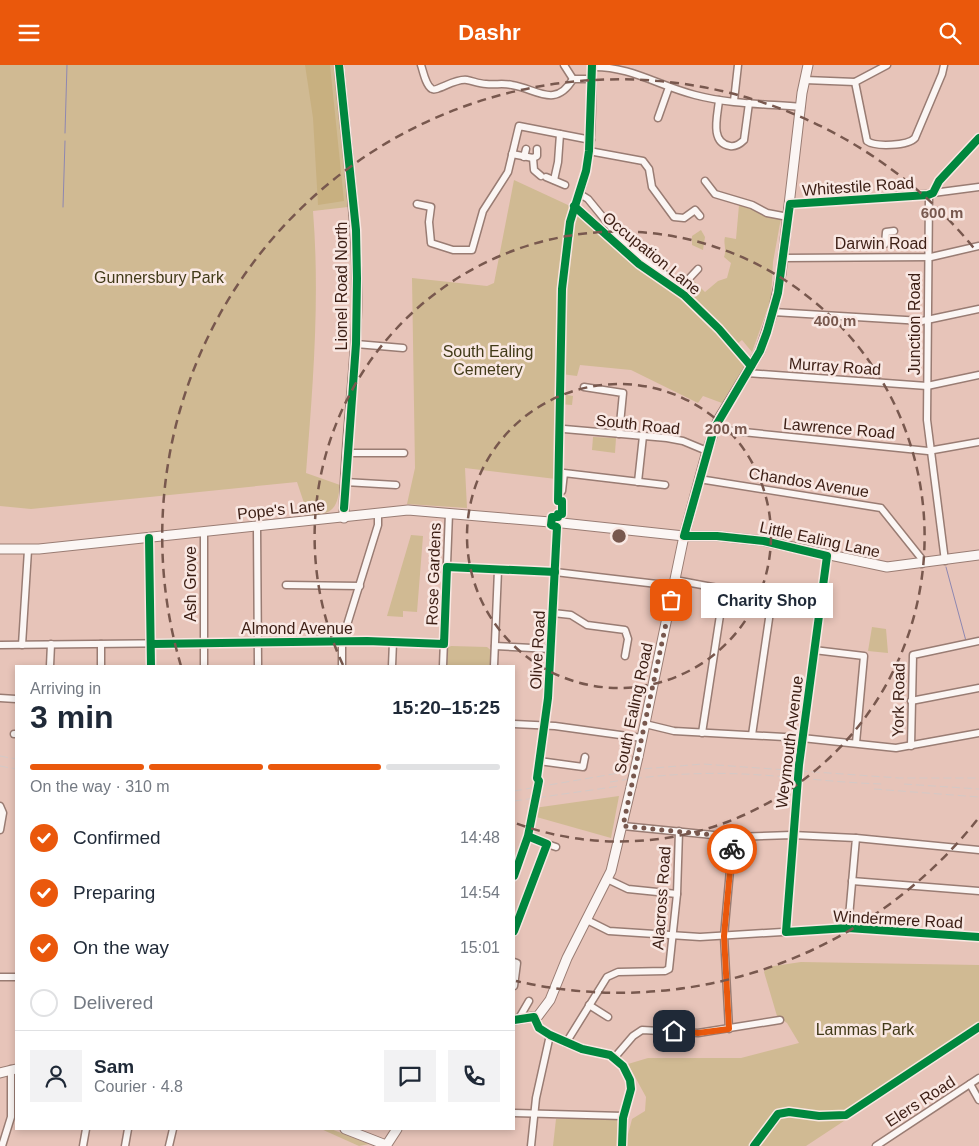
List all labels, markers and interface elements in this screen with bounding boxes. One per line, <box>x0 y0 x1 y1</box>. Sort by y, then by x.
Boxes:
icon: menu <box>15 19 43 47</box>
icon: search <box>936 19 964 47</box>
text: Dashr <box>458 20 521 45</box>
street label: Whitestile Road <box>802 174 915 199</box>
text: 600 m <box>921 204 963 221</box>
street label: Occupation Lane <box>599 209 704 298</box>
street label: Lionel Road North <box>333 222 350 350</box>
street label: Darwin Road <box>835 235 927 252</box>
park label: Gunnersbury Park <box>94 269 225 286</box>
street label: Junction Road <box>906 273 923 375</box>
text: 400 m <box>814 312 856 329</box>
park label: South Ealing Cemetery <box>443 343 533 378</box>
street label: Murray Road <box>788 355 882 378</box>
street label: South Road <box>595 412 681 437</box>
street label: Lawrence Road <box>782 415 896 442</box>
text: 200 m <box>705 420 747 437</box>
street label: Chandos Avenue <box>748 465 870 500</box>
street label: Pope's Lane <box>236 496 326 523</box>
street label: Little Ealing Lane <box>758 518 882 561</box>
street label: Rose Gardens <box>423 522 444 626</box>
centre of rings <box>610 527 628 545</box>
street label: Ash Grove <box>182 546 199 622</box>
pin <box>650 579 692 621</box>
callout: Charity Shop <box>701 583 834 617</box>
icon: bag <box>657 586 685 614</box>
text: Charity Shop <box>717 592 817 609</box>
street label: Olive Road <box>527 610 548 690</box>
street label: Almond Avenue <box>241 620 353 637</box>
street label: South Ealing Road <box>611 641 656 775</box>
street label: York Road <box>889 663 908 737</box>
street label: Weymouth Avenue <box>773 675 806 809</box>
text: Arriving in <box>30 680 101 697</box>
text: 15:20–15:25 <box>392 697 500 718</box>
text: 3 min <box>30 699 114 735</box>
text: On the way · 310 m <box>30 778 170 795</box>
icon: check <box>30 824 58 852</box>
courier <box>707 824 757 874</box>
text: Confirmed <box>73 827 161 848</box>
text: 14:48 <box>460 829 500 846</box>
icon: bike <box>718 835 746 863</box>
street label: Alacross Road <box>649 846 674 951</box>
icon: check <box>30 879 58 907</box>
text: Preparing <box>73 882 155 903</box>
text: 14:54 <box>460 884 500 901</box>
street label: Windermere Road <box>833 908 963 931</box>
icon: check <box>30 934 58 962</box>
text: On the way <box>73 937 169 958</box>
text: 15:01 <box>460 939 500 956</box>
text: Delivered <box>73 992 153 1013</box>
pin <box>653 1010 695 1052</box>
icon: home <box>660 1017 688 1045</box>
park label: Lammas Park <box>816 1021 915 1038</box>
button: person <box>30 1050 82 1102</box>
button: chat <box>384 1050 436 1102</box>
button: phone <box>448 1050 500 1102</box>
text: Sam <box>94 1056 134 1077</box>
street label: Elers Road <box>882 1073 958 1130</box>
text: Courier · 4.8 <box>94 1078 183 1095</box>

